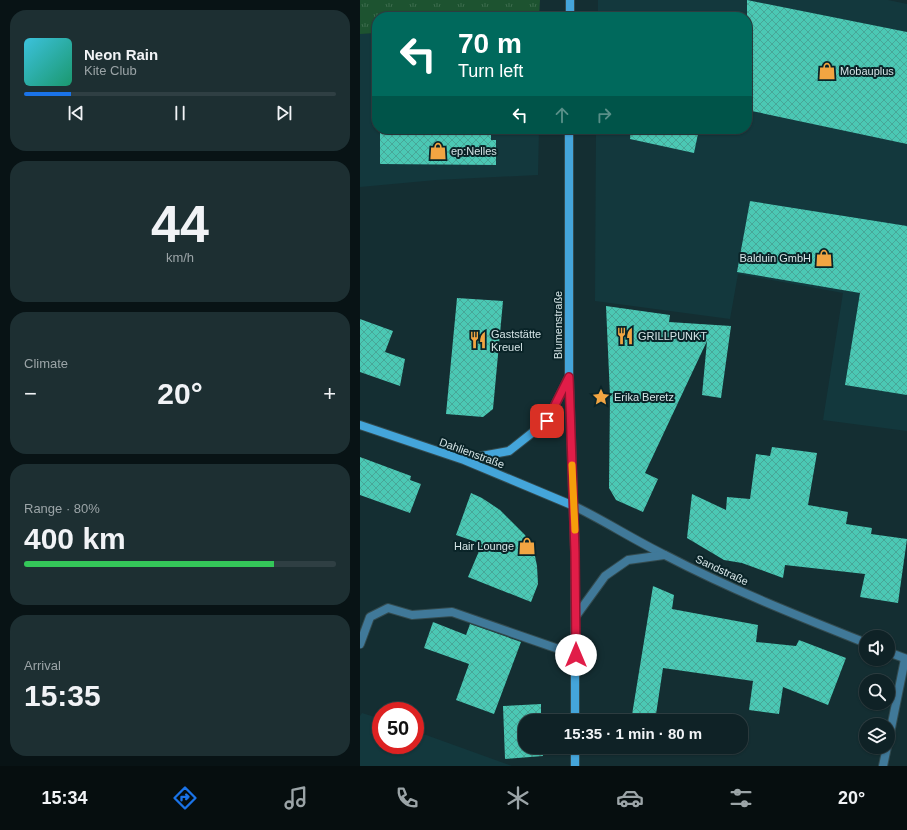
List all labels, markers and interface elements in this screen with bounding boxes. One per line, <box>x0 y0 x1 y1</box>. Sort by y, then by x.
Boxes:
icon: left <box>392 28 444 80</box>
text: 70 m <box>458 28 522 59</box>
text: Neon Rain <box>84 46 158 63</box>
text: Turn left <box>458 61 523 81</box>
shop icon: Mobauplus <box>817 61 837 81</box>
text: Kite Club <box>84 63 137 78</box>
place label: Mobauplus <box>840 65 894 77</box>
icon: previous <box>65 102 87 124</box>
icon: pause <box>169 102 191 124</box>
icon: next <box>273 102 295 124</box>
icon: left <box>509 104 531 126</box>
icon: ahead <box>551 104 573 126</box>
icon: right <box>593 104 615 126</box>
shop icon: ep:Nelles <box>428 141 448 161</box>
place label: ep:Nelles <box>451 145 497 157</box>
text: 44 <box>151 195 209 253</box>
shop icon: Balduin GmbH <box>814 248 834 268</box>
text: km/h <box>166 250 194 265</box>
place label: Balduin GmbH <box>739 252 811 264</box>
street label: Blumenstraße <box>552 291 564 359</box>
restaurant icon: GRILLPUNKT <box>615 326 635 346</box>
place label: Gaststätte Kreuel <box>491 328 541 353</box>
restaurant icon: Gaststätte Kreuel <box>468 330 488 350</box>
place label: GRILLPUNKT <box>638 330 707 342</box>
text: Climate <box>24 356 68 371</box>
text: 20° <box>157 377 203 410</box>
text: − <box>24 381 37 406</box>
text: + <box>323 381 336 406</box>
place icon: Erika Beretz <box>591 387 611 407</box>
place label: Erika Beretz <box>614 391 674 403</box>
pin <box>530 404 564 438</box>
icon: arrive <box>536 410 558 432</box>
street label: Dahlienstraße <box>438 436 506 470</box>
text: Range · 80% <box>24 501 100 516</box>
text: 400 km <box>24 522 126 555</box>
shop icon: Hair Lounge <box>517 536 537 556</box>
place label: Hair Lounge <box>454 540 514 552</box>
street label: Sandstraße <box>694 553 750 587</box>
map controls <box>859 630 895 754</box>
button: sound <box>859 630 895 666</box>
position arrow <box>555 634 597 676</box>
text: Arrival <box>24 658 61 673</box>
button: search <box>859 674 895 710</box>
text: 15:35 <box>24 679 101 712</box>
speed limit sign: 50 <box>372 702 424 754</box>
button: layers <box>859 718 895 754</box>
text: 15:35 · 1 min · 80 m <box>564 725 702 742</box>
icon: directions <box>171 784 199 812</box>
icon: music <box>282 784 310 812</box>
icon: phone <box>393 784 421 812</box>
icon: climate <box>504 784 532 812</box>
icon: car <box>616 784 644 812</box>
icon: filters <box>727 784 755 812</box>
text: 15:34 <box>42 788 88 808</box>
text: 20° <box>838 788 865 808</box>

